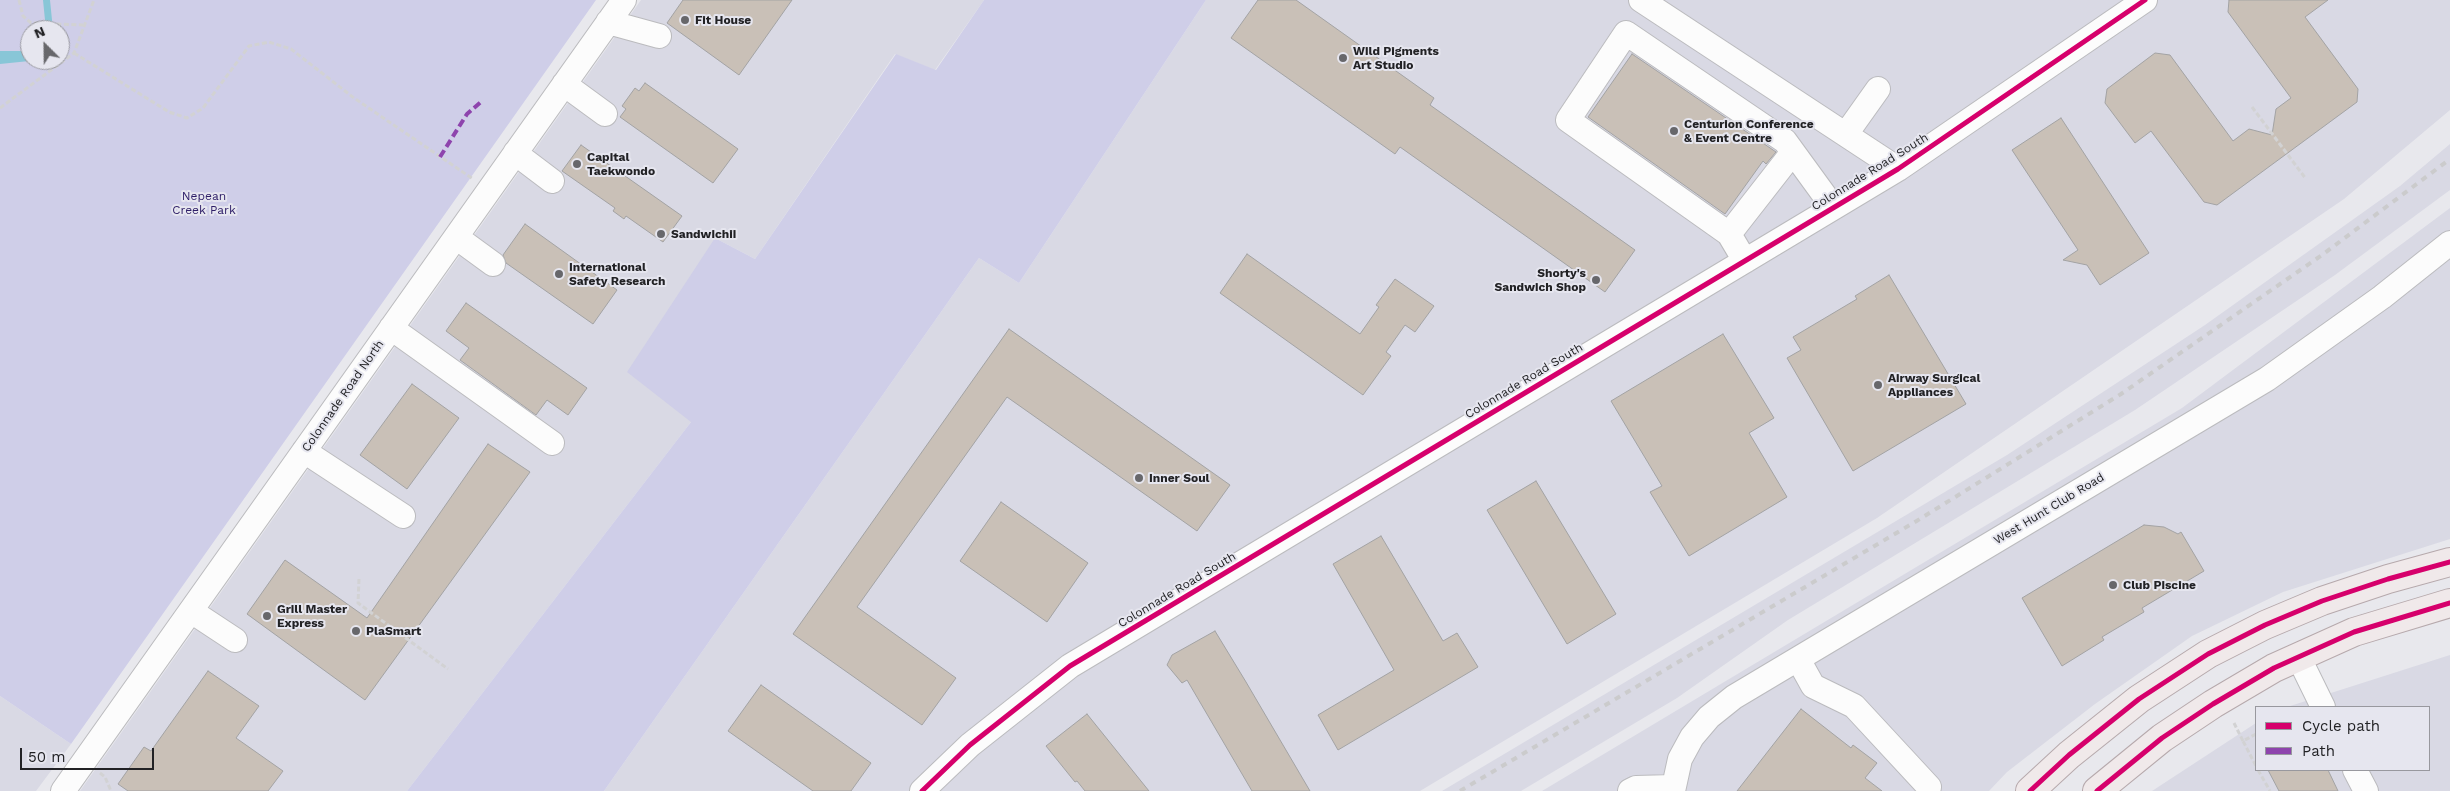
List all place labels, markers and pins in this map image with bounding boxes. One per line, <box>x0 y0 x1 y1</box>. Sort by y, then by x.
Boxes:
place label: Fit House <box>695 13 751 27</box>
marker: Fit House <box>679 14 691 26</box>
place label: Wild Pigments Art Studio <box>1353 44 1439 72</box>
marker: Wild Pigments Art Studio <box>1337 52 1349 64</box>
place label: Centurion Conference & Event Centre <box>1684 117 1814 145</box>
marker: Centurion Conference & Event Centre <box>1668 125 1680 137</box>
place label: Capital Taekwondo <box>587 150 655 178</box>
marker: Capital Taekwondo <box>571 158 583 170</box>
place label: Sandwichii <box>671 227 736 241</box>
marker: Sandwichii <box>655 228 667 240</box>
place label: International Safety Research <box>569 260 666 288</box>
place label: Shorty's Sandwich Shop <box>1495 266 1586 294</box>
marker: International Safety Research <box>553 268 565 280</box>
marker: Shorty's Sandwich Shop <box>1590 274 1602 286</box>
place label: Airway Surgical Appliances <box>1888 371 1980 399</box>
marker: Airway Surgical Appliances <box>1872 379 1884 391</box>
place label: Inner Soul <box>1149 471 1209 485</box>
marker: Inner Soul <box>1133 472 1145 484</box>
place label: Club Piscine <box>2123 578 2196 592</box>
marker: Club Piscine <box>2107 579 2119 591</box>
place label: Grill Master Express <box>277 602 347 630</box>
marker: Grill Master Express <box>261 610 273 622</box>
place label: PlaSmart <box>366 624 421 638</box>
marker: PlaSmart <box>350 625 362 637</box>

